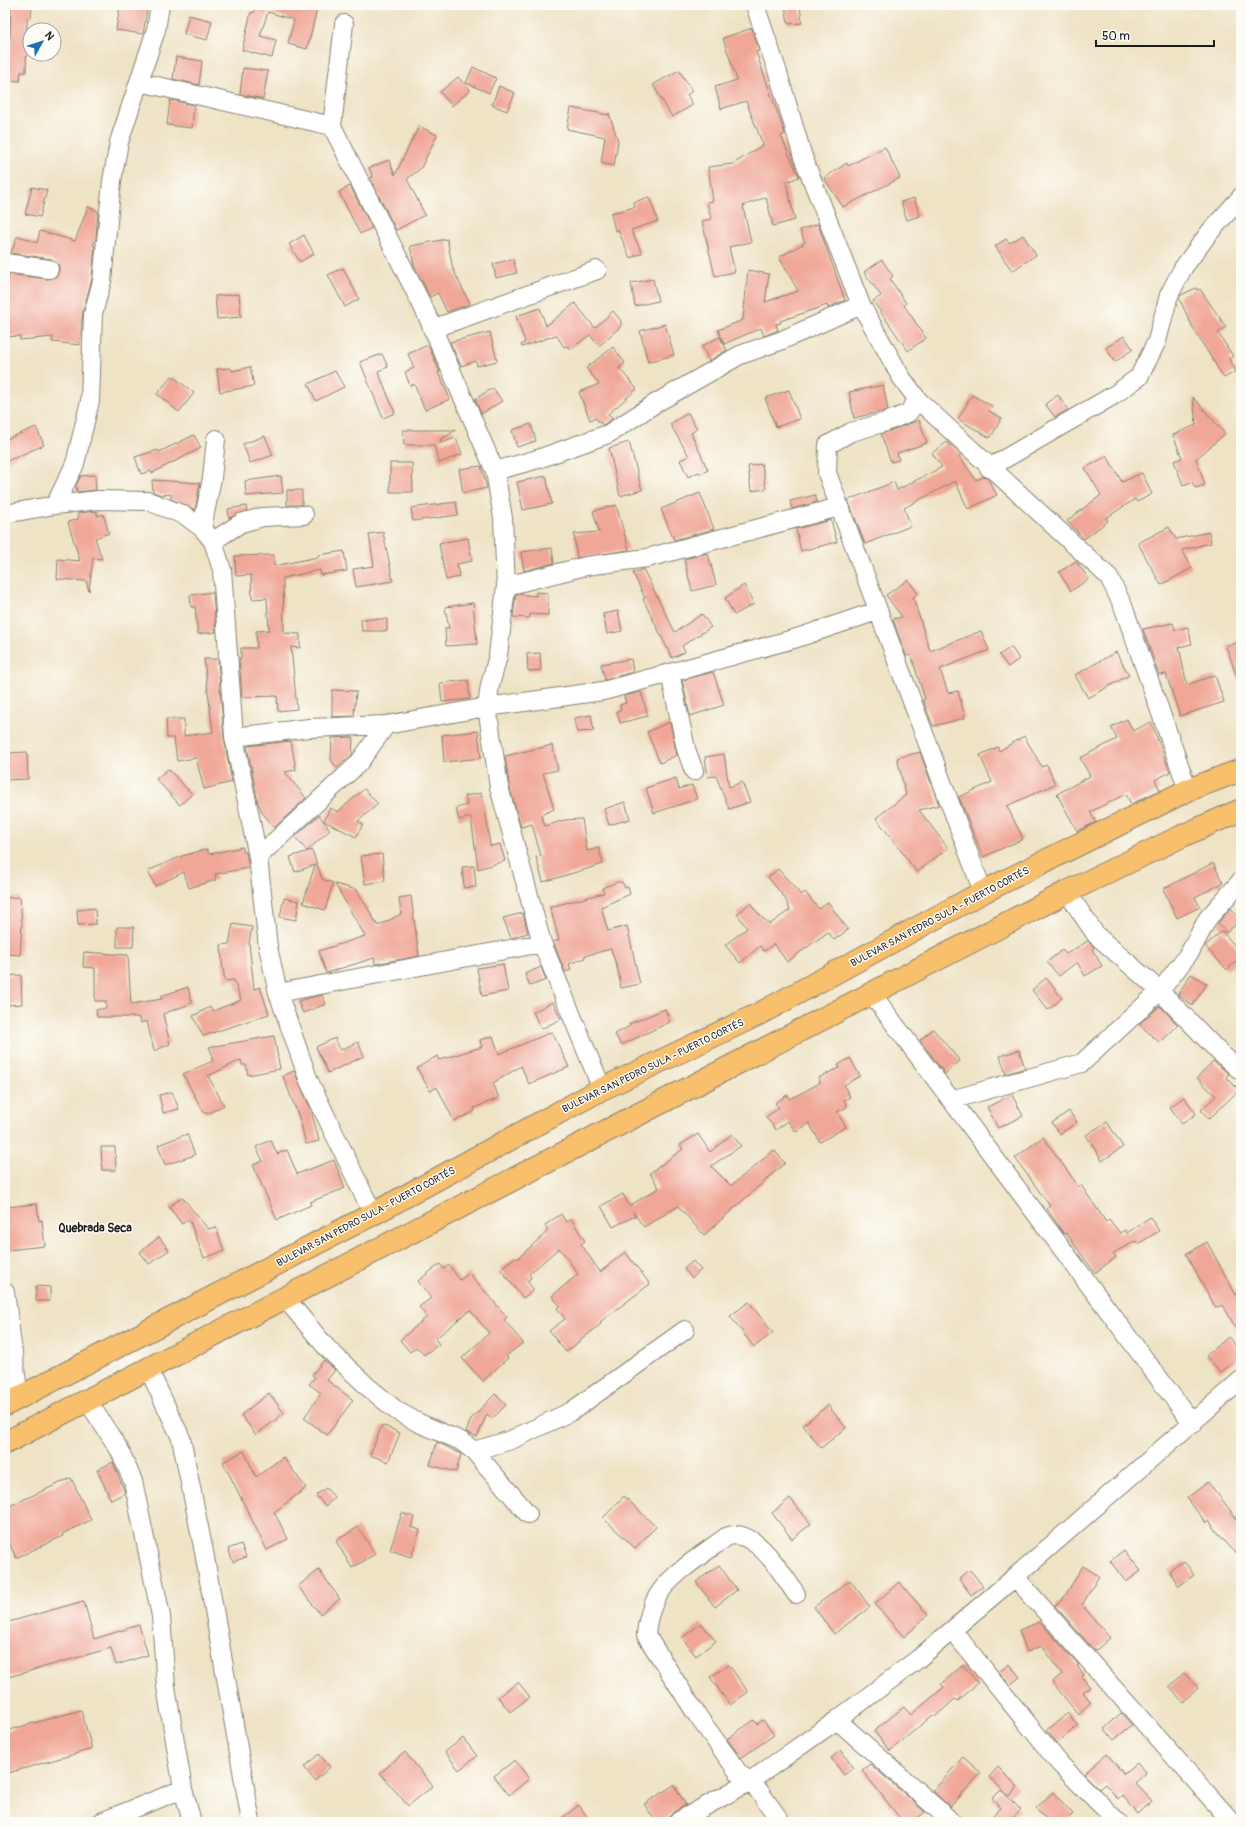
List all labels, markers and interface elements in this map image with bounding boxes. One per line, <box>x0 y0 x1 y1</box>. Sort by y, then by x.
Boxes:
north arrow <box>22 22 62 62</box>
scale bar <box>1096 22 1214 48</box>
text: N <box>42 29 57 43</box>
text: 50 m <box>1102 29 1130 44</box>
street label: BULEVAR SAN PEDRO SULA - PUERTO CORTÉS <box>848 864 1032 969</box>
street label: BULEVAR SAN PEDRO SULA - PUERTO CORTÉS <box>560 1016 746 1115</box>
street label: BULEVAR SAN PEDRO SULA - PUERTO CORTÉS <box>274 1164 458 1269</box>
district label: Quebrada Seca <box>58 1221 132 1236</box>

